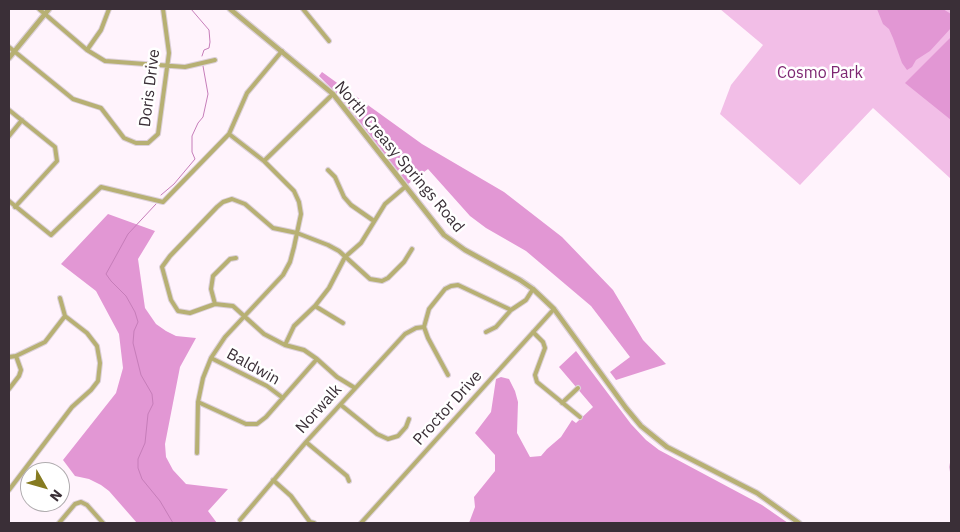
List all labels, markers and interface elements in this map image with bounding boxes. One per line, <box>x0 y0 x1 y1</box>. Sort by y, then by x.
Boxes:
street label: Doris Drive <box>136 48 164 128</box>
park label: Cosmo Park <box>777 63 863 83</box>
street label: North Creasy Springs Road <box>330 78 468 236</box>
street label: Baldwin <box>223 345 283 389</box>
street label: Proctor Drive <box>410 367 486 449</box>
street label: Norwalk <box>292 380 346 438</box>
north arrow <box>20 462 70 512</box>
text: N <box>46 486 66 505</box>

